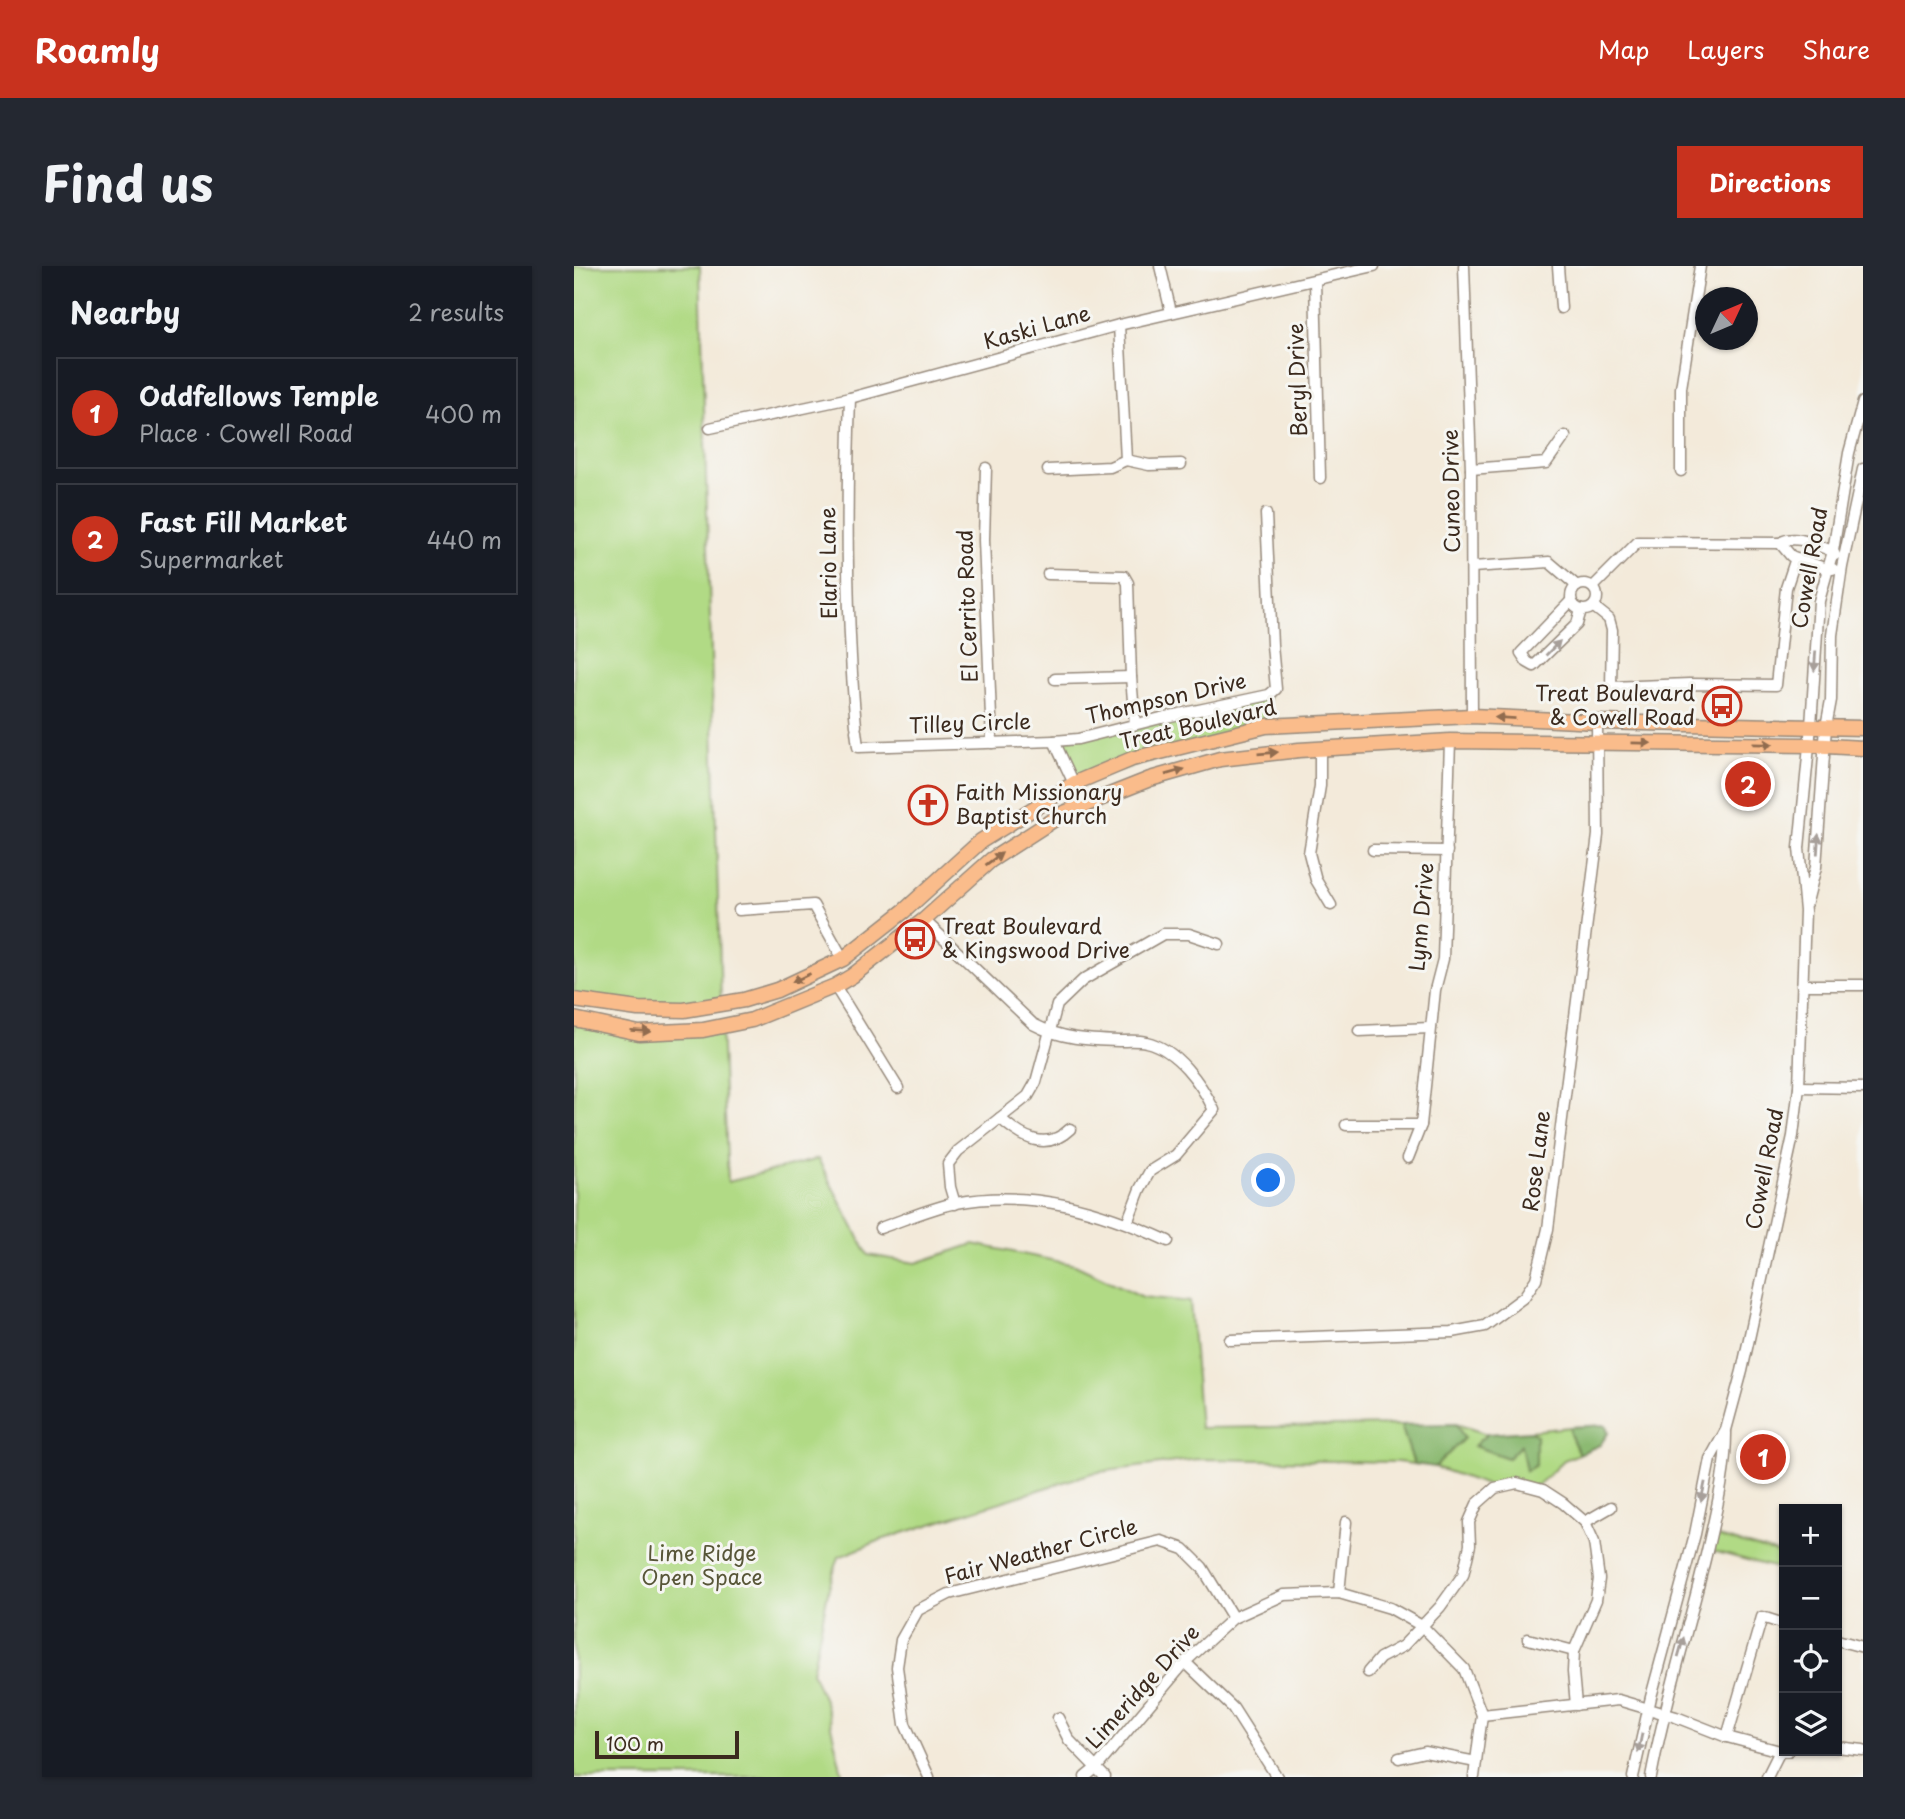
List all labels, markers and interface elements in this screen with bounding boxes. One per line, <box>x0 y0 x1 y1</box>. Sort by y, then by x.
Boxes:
text: Roamly <box>35 24 160 74</box>
text: Map <box>1598 31 1649 67</box>
text: Layers <box>1687 31 1764 67</box>
text: Share <box>1802 31 1870 67</box>
text: Find us <box>42 145 213 219</box>
button: Directions <box>1677 146 1863 218</box>
north arrow <box>1695 287 1758 350</box>
text: Nearby <box>70 289 180 334</box>
text: 2 results <box>408 294 504 329</box>
street label: Kaski Lane <box>979 296 1094 357</box>
street label: Beryl Drive <box>1278 323 1314 437</box>
text: Oddfellows Temple <box>139 376 379 415</box>
text: 1 <box>90 396 101 431</box>
text: 400 m <box>425 396 502 431</box>
text: Place · Cowell Road <box>139 415 353 450</box>
street label: Cuneo Drive <box>1433 429 1467 553</box>
text: Fast Fill Market <box>139 502 347 541</box>
street label: Cowell Road <box>1782 504 1834 631</box>
street label: Elario Lane <box>810 507 844 619</box>
text: 2 <box>87 522 103 557</box>
text: 440 m <box>427 522 502 557</box>
street label: El Cerrito Road <box>947 529 985 683</box>
text: Supermarket <box>139 541 283 576</box>
one-way arrow <box>1544 640 1561 656</box>
one-way arrow <box>1809 650 1820 672</box>
street label: Thompson Drive <box>1082 663 1249 731</box>
place label: Treat Boulevard & Cowell Road <box>1535 676 1695 732</box>
bus stop icon: Treat Boulevard & Cowell Road <box>1701 685 1743 727</box>
street label: Treat Boulevard <box>1116 689 1279 757</box>
street label: Tilley Circle <box>908 704 1032 740</box>
one-way arrow <box>1493 712 1515 723</box>
one-way arrow <box>1630 737 1652 749</box>
one-way arrow <box>1752 738 1774 750</box>
one-way arrow <box>1257 747 1279 758</box>
pin: 2 <box>1725 758 1771 810</box>
one-way arrow <box>1165 766 1186 776</box>
place label: Faith Missionary Baptist Church <box>955 775 1122 831</box>
church icon: Faith Missionary Baptist Church <box>907 784 949 826</box>
one-way arrow <box>1813 833 1824 855</box>
one-way arrow <box>985 852 1003 866</box>
street label: Lynn Drive <box>1399 861 1441 972</box>
place label: Treat Boulevard & Kingswood Drive <box>942 909 1130 965</box>
bus stop icon: Treat Boulevard & Kingswood Drive <box>894 918 936 960</box>
one-way arrow <box>791 973 811 984</box>
one-way arrow <box>630 1026 652 1037</box>
street label: Cowell Road <box>1736 1105 1790 1232</box>
street label: Rose Lane <box>1513 1108 1557 1213</box>
your location <box>1251 1163 1285 1197</box>
pin: 1 <box>1740 1431 1786 1483</box>
one-way arrow <box>1698 1481 1709 1503</box>
map controls <box>1779 1504 1842 1756</box>
button: + <box>1779 1504 1842 1567</box>
street label: Fair Weather Circle <box>940 1509 1141 1591</box>
park label: Lime Ridge Open Space <box>641 1536 763 1592</box>
button: − <box>1779 1567 1842 1630</box>
street label: Limeridge Drive <box>1077 1616 1206 1755</box>
button: locate <box>1779 1630 1842 1693</box>
one-way arrow <box>1677 1637 1687 1658</box>
button: layers <box>1779 1693 1842 1756</box>
scale bar <box>595 1728 738 1760</box>
text: 100 m <box>606 1729 664 1757</box>
one-way arrow <box>1634 1732 1645 1754</box>

